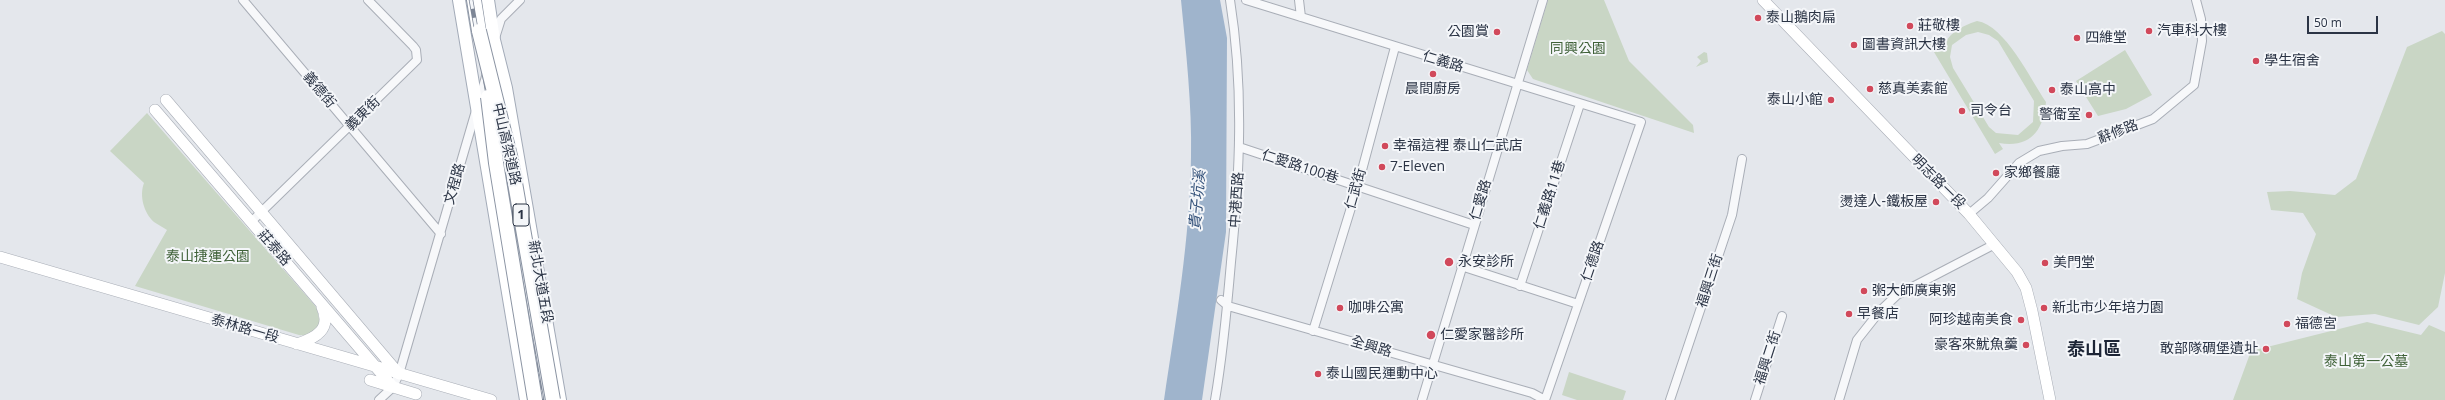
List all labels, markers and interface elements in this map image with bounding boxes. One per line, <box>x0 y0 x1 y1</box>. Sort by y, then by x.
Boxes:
scale bar <box>2309 8 2380 34</box>
place label: 泰山鵝肉扁 <box>1766 10 1836 26</box>
marker: 泰山鵝肉扁 <box>1753 13 1763 23</box>
text: 50 m <box>2314 14 2342 31</box>
place label: 莊敬樓 <box>1918 18 1960 34</box>
marker: 莊敬樓 <box>1905 21 1915 31</box>
place label: 汽車科大樓 <box>2157 23 2227 39</box>
place label: 公園賞 <box>1447 24 1489 40</box>
marker: 汽車科大樓 <box>2144 26 2154 36</box>
marker: 公園賞 <box>1492 27 1502 37</box>
place label: 四維堂 <box>2085 30 2127 46</box>
marker: 四維堂 <box>2072 33 2082 43</box>
place label: 圖書資訊大樓 <box>1862 37 1946 53</box>
marker: 圖書資訊大樓 <box>1849 40 1859 50</box>
park label: 同興公園 <box>1550 41 1606 57</box>
street label: 仁義路 <box>1420 48 1466 76</box>
place label: 學生宿舍 <box>2264 53 2320 69</box>
marker: 學生宿舍 <box>2251 56 2261 66</box>
street label: 義德街 <box>299 69 339 111</box>
marker: 晨間廚房 <box>1428 69 1438 79</box>
place label: 晨間廚房 <box>1405 81 1461 97</box>
place label: 慈真美素館 <box>1878 81 1948 97</box>
place label: 泰山高中 <box>2060 82 2116 98</box>
marker: 慈真美素館 <box>1865 84 1875 94</box>
marker: 泰山高中 <box>2047 85 2057 95</box>
place label: 泰山小館 <box>1767 92 1823 108</box>
street label: 義東街 <box>342 93 384 135</box>
marker: 泰山小館 <box>1826 95 1836 105</box>
street label: 中山高架道路 <box>488 101 524 187</box>
place label: 司令台 <box>1970 103 2012 119</box>
marker: 司令台 <box>1957 106 1967 116</box>
place label: 警衛室 <box>2039 107 2081 123</box>
marker: 警衛室 <box>2084 110 2094 120</box>
street label: 辭修路 <box>2095 117 2141 147</box>
place label: 幸福這裡 泰山仁武店 <box>1393 138 1523 154</box>
marker: 幸福這裡 泰山仁武店 <box>1380 141 1390 151</box>
street label: 仁愛路100巷 <box>1259 147 1341 187</box>
street label: 明志路一段 <box>1907 151 1969 213</box>
street label: 仁義路11巷 <box>1531 158 1569 232</box>
place label: 7-Eleven <box>1390 159 1445 175</box>
street label: 文程路 <box>441 161 469 207</box>
marker: 7-Eleven <box>1377 162 1387 172</box>
place label: 家鄉餐廳 <box>2004 165 2060 181</box>
street label: 仁武街 <box>1342 166 1370 212</box>
marker: 家鄉餐廳 <box>1991 168 2001 178</box>
water label: 貴子坑溪 <box>1186 169 1210 231</box>
street label: 中港西路 <box>1227 171 1247 229</box>
street label: 仁愛路 <box>1467 177 1495 223</box>
place label: 燙達人-鐵板屋 <box>1839 194 1928 210</box>
marker: 燙達人-鐵板屋 <box>1931 197 1941 207</box>
road number: 1 <box>513 204 529 226</box>
street label: 莊泰路 <box>254 227 294 269</box>
street label: 仁德路 <box>1578 238 1608 284</box>
street label: 新北大道五段 <box>524 239 556 325</box>
park label: 泰山捷運公園 <box>166 249 250 265</box>
street label: 福興三街 <box>1693 252 1727 310</box>
place label: 永安診所 <box>1458 254 1514 270</box>
place label: 美門堂 <box>2053 255 2095 271</box>
marker: 永安診所 <box>1443 256 1455 268</box>
marker: 美門堂 <box>2040 258 2050 268</box>
place label: 粥大師廣東粥 <box>1872 283 1956 299</box>
marker: 粥大師廣東粥 <box>1859 286 1869 296</box>
place label: 咖啡公寓 <box>1348 300 1404 316</box>
place label: 新北市少年培力園 <box>2052 300 2164 316</box>
marker: 咖啡公寓 <box>1335 303 1345 313</box>
marker: 新北市少年培力園 <box>2039 303 2049 313</box>
place label: 早餐店 <box>1857 306 1899 322</box>
marker: 早餐店 <box>1844 309 1854 319</box>
street label: 泰林路一段 <box>209 311 281 347</box>
place label: 阿珍越南美食 <box>1929 312 2013 328</box>
marker: 阿珍越南美食 <box>2016 315 2026 325</box>
place label: 福德宮 <box>2295 316 2337 332</box>
marker: 福德宮 <box>2282 319 2292 329</box>
place label: 仁愛家醫診所 <box>1440 327 1524 343</box>
marker: 仁愛家醫診所 <box>1425 329 1437 341</box>
street label: 福興二街 <box>1751 329 1785 387</box>
street label: 全興路 <box>1348 333 1394 361</box>
place label: 豪客來魷魚羹 <box>1934 337 2018 353</box>
district label: 泰山區 <box>2067 339 2121 361</box>
marker: 豪客來魷魚羹 <box>2021 340 2031 350</box>
place label: 敢部隊碉堡遺址 <box>2160 341 2258 357</box>
marker: 敢部隊碉堡遺址 <box>2261 344 2271 354</box>
park label: 泰山第一公墓 <box>2324 354 2408 370</box>
place label: 泰山國民運動中心 <box>1326 366 1438 382</box>
marker: 泰山國民運動中心 <box>1313 369 1323 379</box>

